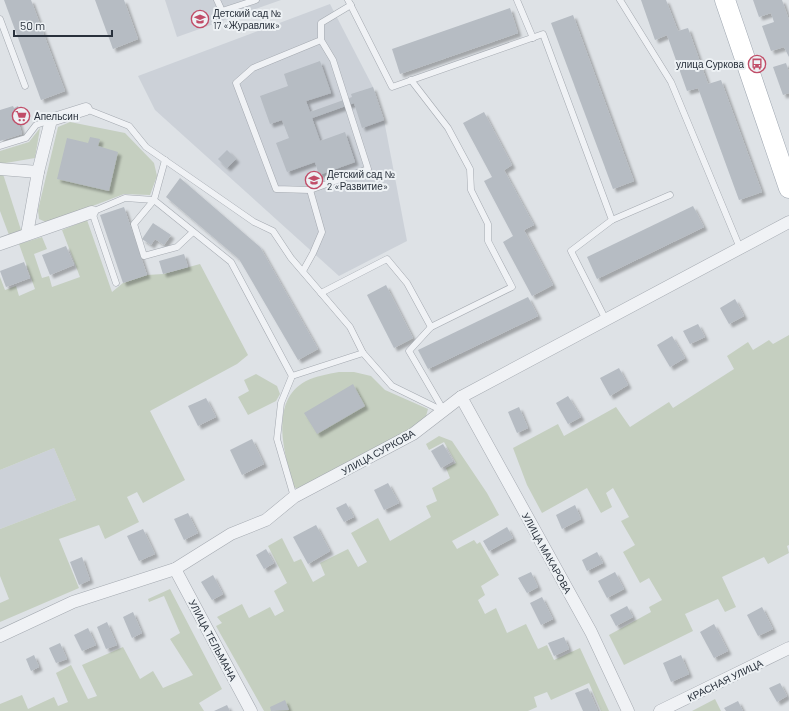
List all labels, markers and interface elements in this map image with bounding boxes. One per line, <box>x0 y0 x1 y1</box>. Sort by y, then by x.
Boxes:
place label: Детский сад № 17 «Журавлик» <box>213 7 281 31</box>
school or university icon: Детский сад № 17 «Журавлик» <box>190 9 210 29</box>
scale bar <box>14 12 112 38</box>
text: 50 m <box>20 18 45 32</box>
bus stop icon: улица Суркова <box>747 54 767 74</box>
place label: улица Суркова <box>676 58 744 70</box>
supermarket icon: Апельсин <box>11 106 31 126</box>
place label: Апельсин <box>34 110 78 122</box>
place label: Детский сад № 2 «Развитие» <box>327 168 395 192</box>
school or university icon: Детский сад № 2 «Развитие» <box>304 170 324 190</box>
street label: УЛИЦА СУРКОВА <box>339 427 417 477</box>
street label: УЛИЦА МАКАРОВА <box>520 510 574 596</box>
street label: УЛИЦА ТЕЛЬМАНА <box>186 597 240 683</box>
street label: КРАСНАЯ УЛИЦА <box>685 656 765 703</box>

